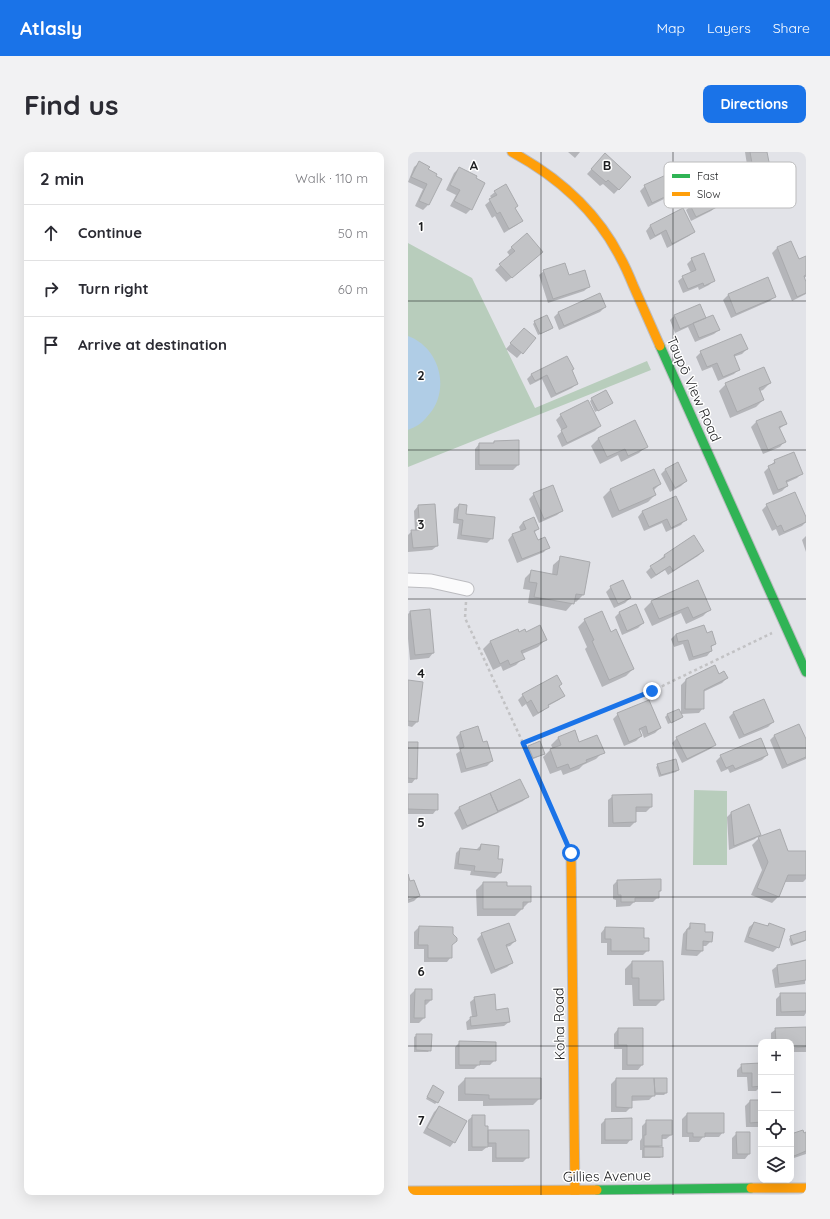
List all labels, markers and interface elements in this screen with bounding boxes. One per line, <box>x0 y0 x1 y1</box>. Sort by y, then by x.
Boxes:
text: Atlasly <box>20 16 82 40</box>
text: Map <box>656 19 685 37</box>
text: Layers <box>707 19 751 37</box>
text: Share <box>773 19 810 37</box>
button: Directions <box>703 85 806 123</box>
text: Find us <box>24 87 118 122</box>
text: A <box>470 157 479 173</box>
text: B <box>603 157 611 173</box>
legend <box>664 162 796 208</box>
text: 2 min <box>40 168 84 189</box>
text: Fast <box>697 169 719 183</box>
text: Walk · 110 m <box>295 170 368 186</box>
text: Slow <box>697 187 721 201</box>
text: 1 <box>418 218 424 234</box>
icon: ahead <box>40 222 62 244</box>
text: Continue <box>78 223 142 242</box>
text: 50 m <box>338 225 368 241</box>
icon: right <box>40 278 62 300</box>
text: Turn right <box>78 279 149 298</box>
text: 60 m <box>338 281 368 297</box>
icon: arrive <box>40 334 62 356</box>
street label: Taupō View Road <box>663 334 725 444</box>
text: Arrive at destination <box>78 335 227 354</box>
text: 2 <box>417 367 425 383</box>
text: 3 <box>418 516 425 532</box>
text: 4 <box>417 665 425 681</box>
route end <box>643 682 661 700</box>
text: 5 <box>417 814 425 830</box>
route start <box>562 844 580 862</box>
text: 6 <box>417 963 425 979</box>
street label: Koha Road <box>549 988 569 1060</box>
map controls <box>758 1039 794 1183</box>
button: + <box>758 1039 794 1075</box>
button: − <box>758 1075 794 1111</box>
button: locate <box>758 1111 794 1147</box>
text: 7 <box>417 1112 425 1128</box>
button: layers <box>758 1147 794 1183</box>
street label: Gillies Avenue <box>563 1166 651 1186</box>

